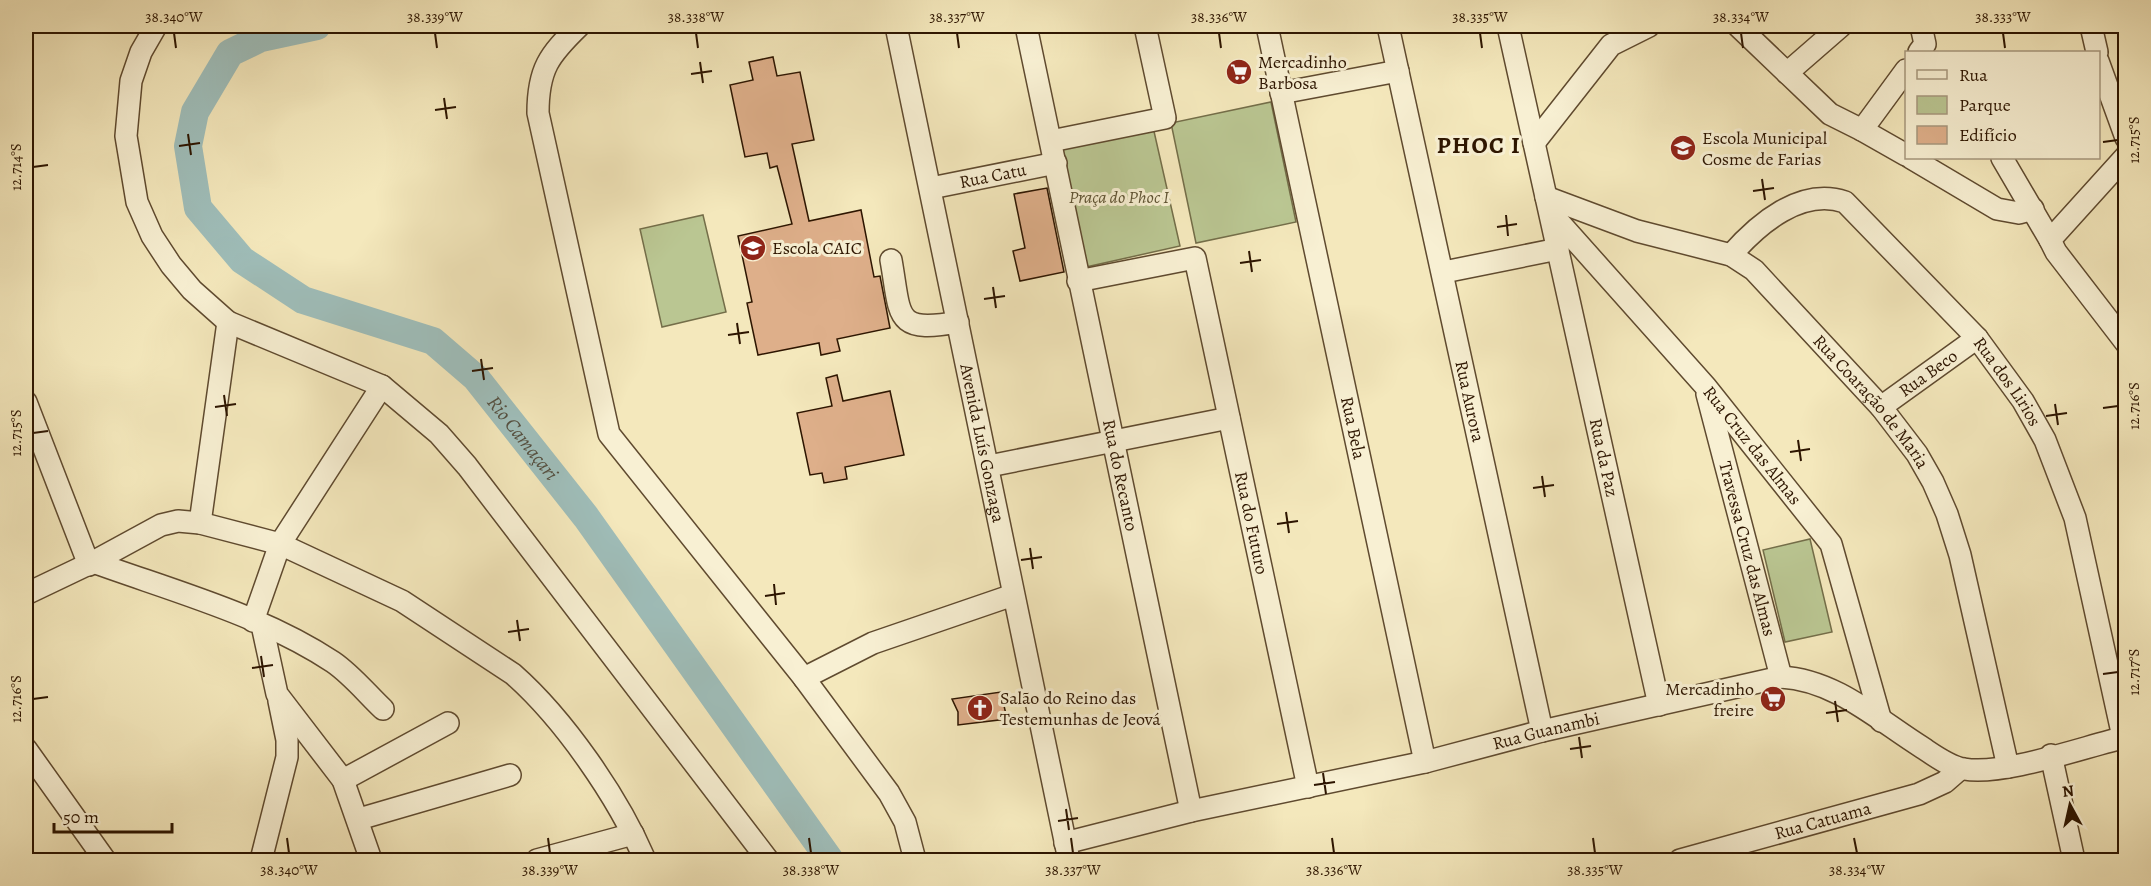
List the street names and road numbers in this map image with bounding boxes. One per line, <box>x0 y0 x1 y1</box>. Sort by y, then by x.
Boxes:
street label: Rua Catu <box>957 157 1029 194</box>
street label: Rua Coaração de Maria <box>1808 329 1935 473</box>
street label: Rua dos Lirios <box>1968 332 2047 431</box>
street label: Rua Beco <box>1894 344 1962 402</box>
street label: Rua Aurora <box>1449 358 1491 445</box>
street label: Avenida Luís Gonzaga <box>954 361 1011 525</box>
street label: Rua Cruz das Almas <box>1698 381 1807 510</box>
street label: Rua Bela <box>1335 394 1372 462</box>
street label: Rua da Paz <box>1584 416 1624 499</box>
street label: Rua do Recanto <box>1097 417 1144 533</box>
street label: Travessa Cruz das Almas <box>1713 459 1782 639</box>
street label: Rua do Futuro <box>1229 469 1274 577</box>
street label: Rua Guanambi <box>1490 706 1602 756</box>
street label: Rua Catuama <box>1772 796 1874 845</box>

